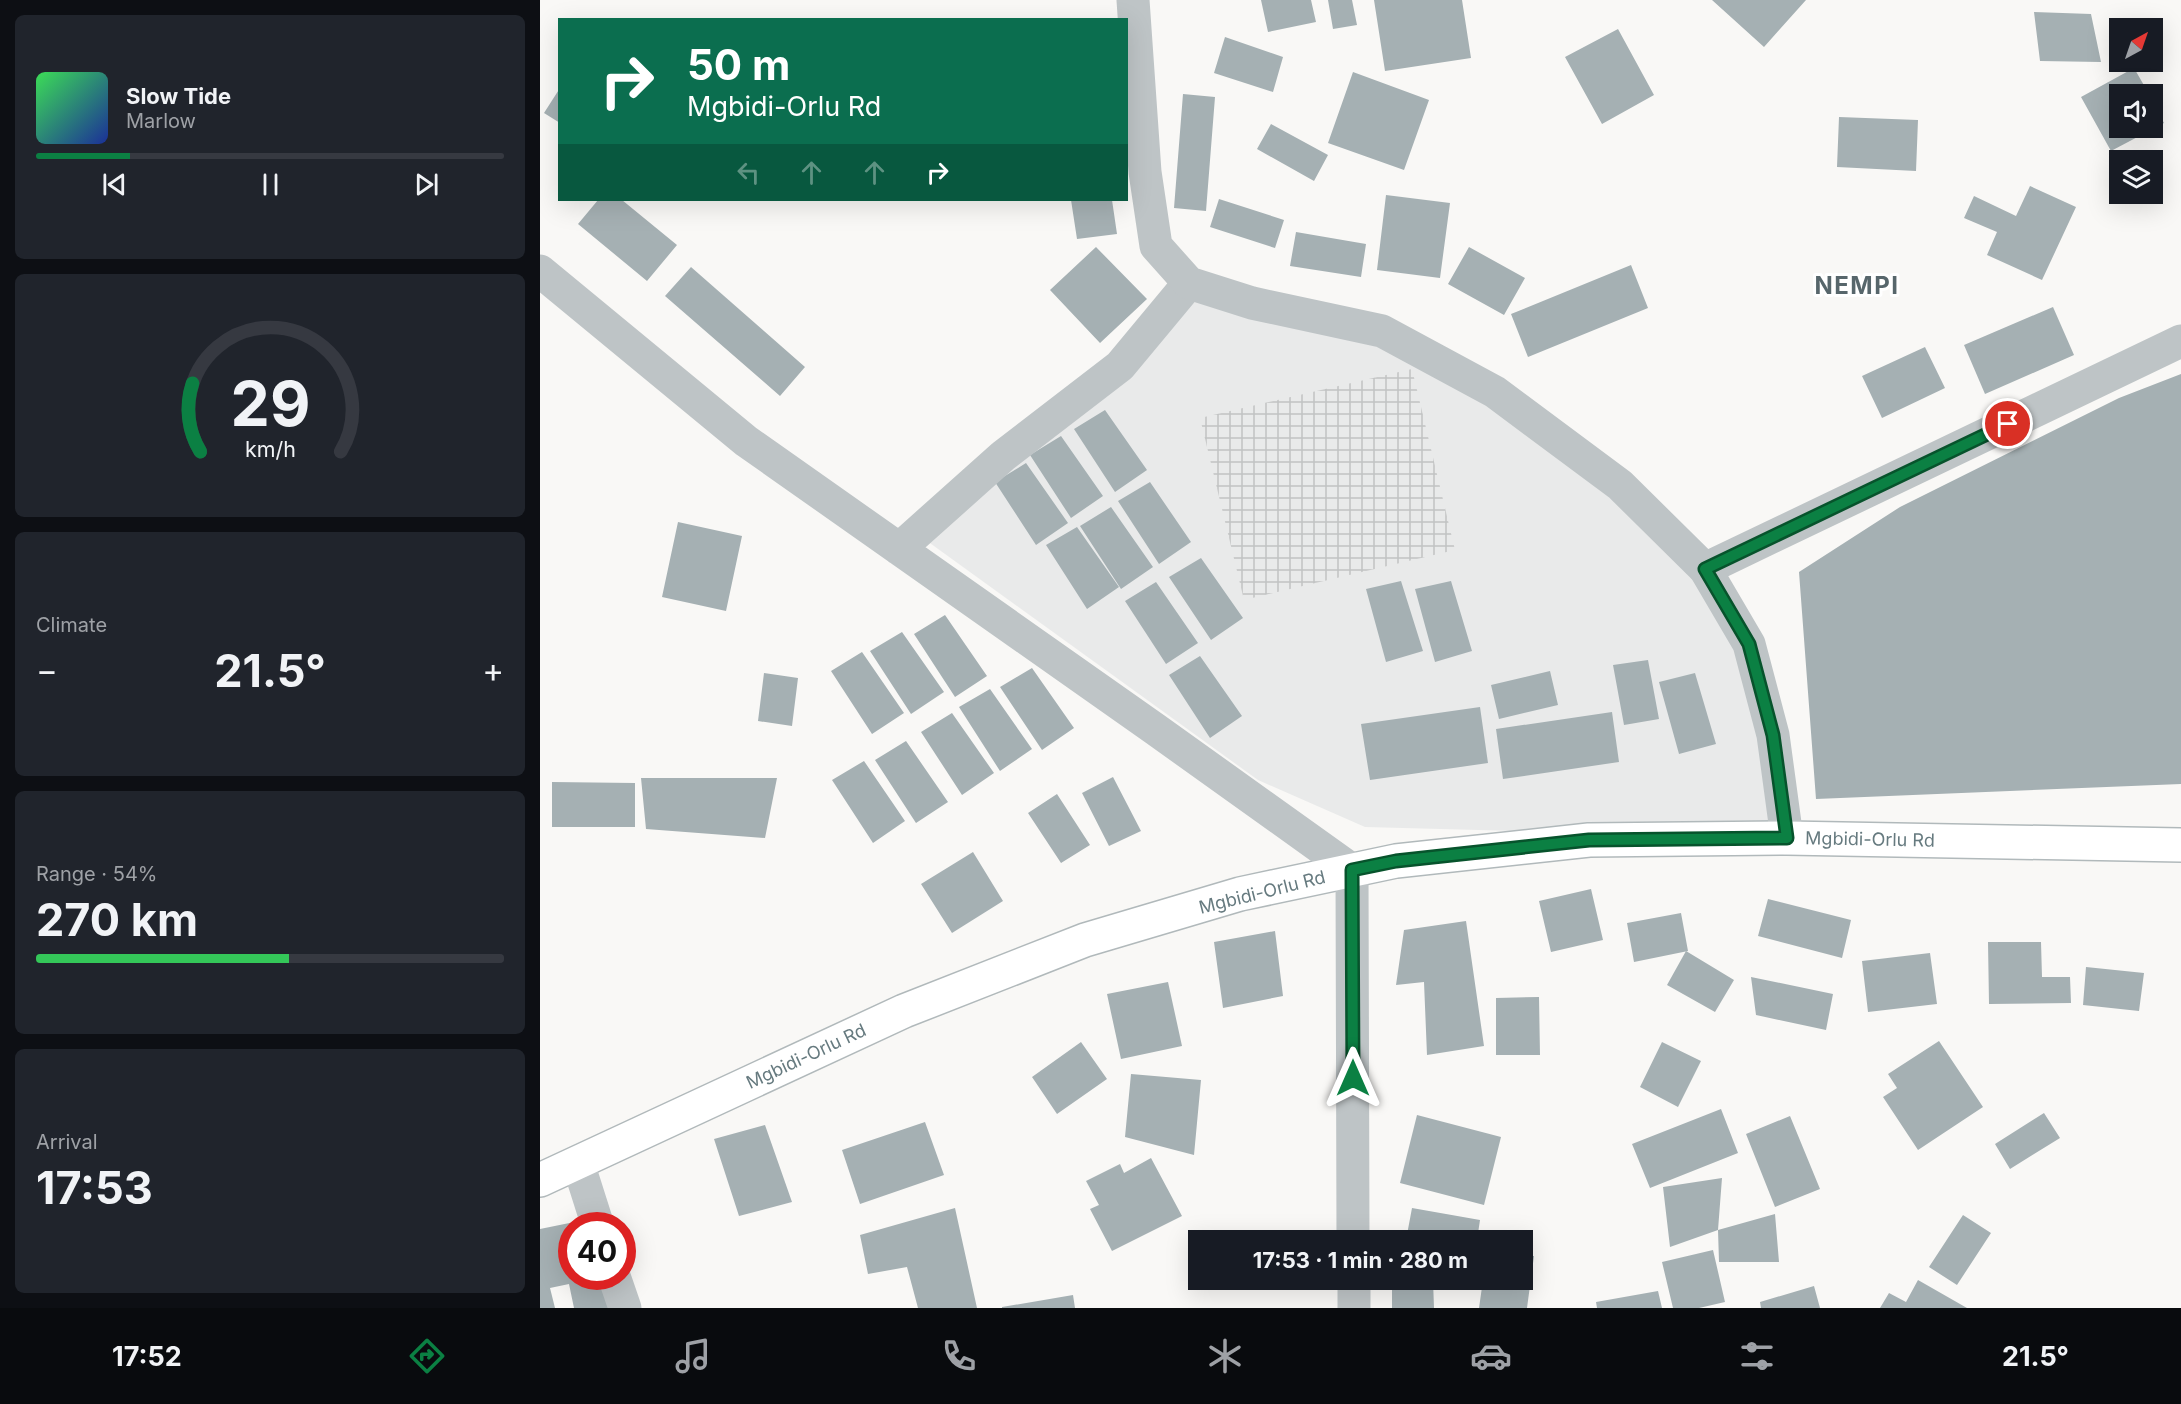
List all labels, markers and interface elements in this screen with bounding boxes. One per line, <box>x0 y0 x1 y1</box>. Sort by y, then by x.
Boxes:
north arrow <box>2109 18 2163 72</box>
map controls <box>2109 18 2163 204</box>
text: 50 m <box>687 39 790 90</box>
icon: right <box>588 42 666 120</box>
text: Slow Tide <box>126 83 231 109</box>
button: sound <box>2109 84 2163 138</box>
text: Mgbidi-Orlu Rd <box>687 90 881 123</box>
text: Marlow <box>126 109 196 133</box>
button: layers <box>2109 150 2163 204</box>
icon: left <box>732 156 765 189</box>
icon: ahead <box>795 156 828 189</box>
icon: ahead <box>858 156 891 189</box>
icon: right <box>921 156 954 189</box>
icon: previous <box>98 168 131 201</box>
icon: pause <box>254 168 287 201</box>
icon: next <box>410 168 443 201</box>
district label: NEMPI <box>1814 271 1900 300</box>
text: 29 <box>230 367 310 442</box>
pin <box>1982 398 2033 449</box>
icon: arrive <box>1991 407 2024 440</box>
text: km/h <box>245 437 295 463</box>
text: Climate <box>36 613 107 637</box>
text: 21.5° <box>214 643 326 698</box>
text: − <box>36 650 58 690</box>
text: + <box>482 650 504 690</box>
street label: Mgbidi-Orlu Rd <box>1805 827 1935 851</box>
text: Range · 54% <box>36 862 157 886</box>
street label: Mgbidi-Orlu Rd <box>1197 866 1327 918</box>
text: 270 km <box>36 892 198 947</box>
street label: Mgbidi-Orlu Rd <box>743 1019 869 1093</box>
position arrow <box>1321 1046 1385 1110</box>
text: Arrival <box>36 1130 98 1154</box>
text: 17:53 <box>36 1160 153 1215</box>
speed limit sign: 40 <box>558 1212 636 1290</box>
text: 17:53 · 1 min · 280 m <box>1253 1247 1468 1273</box>
icon: directions <box>406 1335 448 1377</box>
icon: music <box>672 1335 714 1377</box>
icon: phone <box>938 1335 980 1377</box>
icon: climate <box>1204 1335 1246 1377</box>
icon: car <box>1470 1335 1512 1377</box>
icon: filters <box>1736 1335 1778 1377</box>
text: 17:52 <box>112 1340 182 1373</box>
text: 21.5° <box>2002 1340 2069 1373</box>

